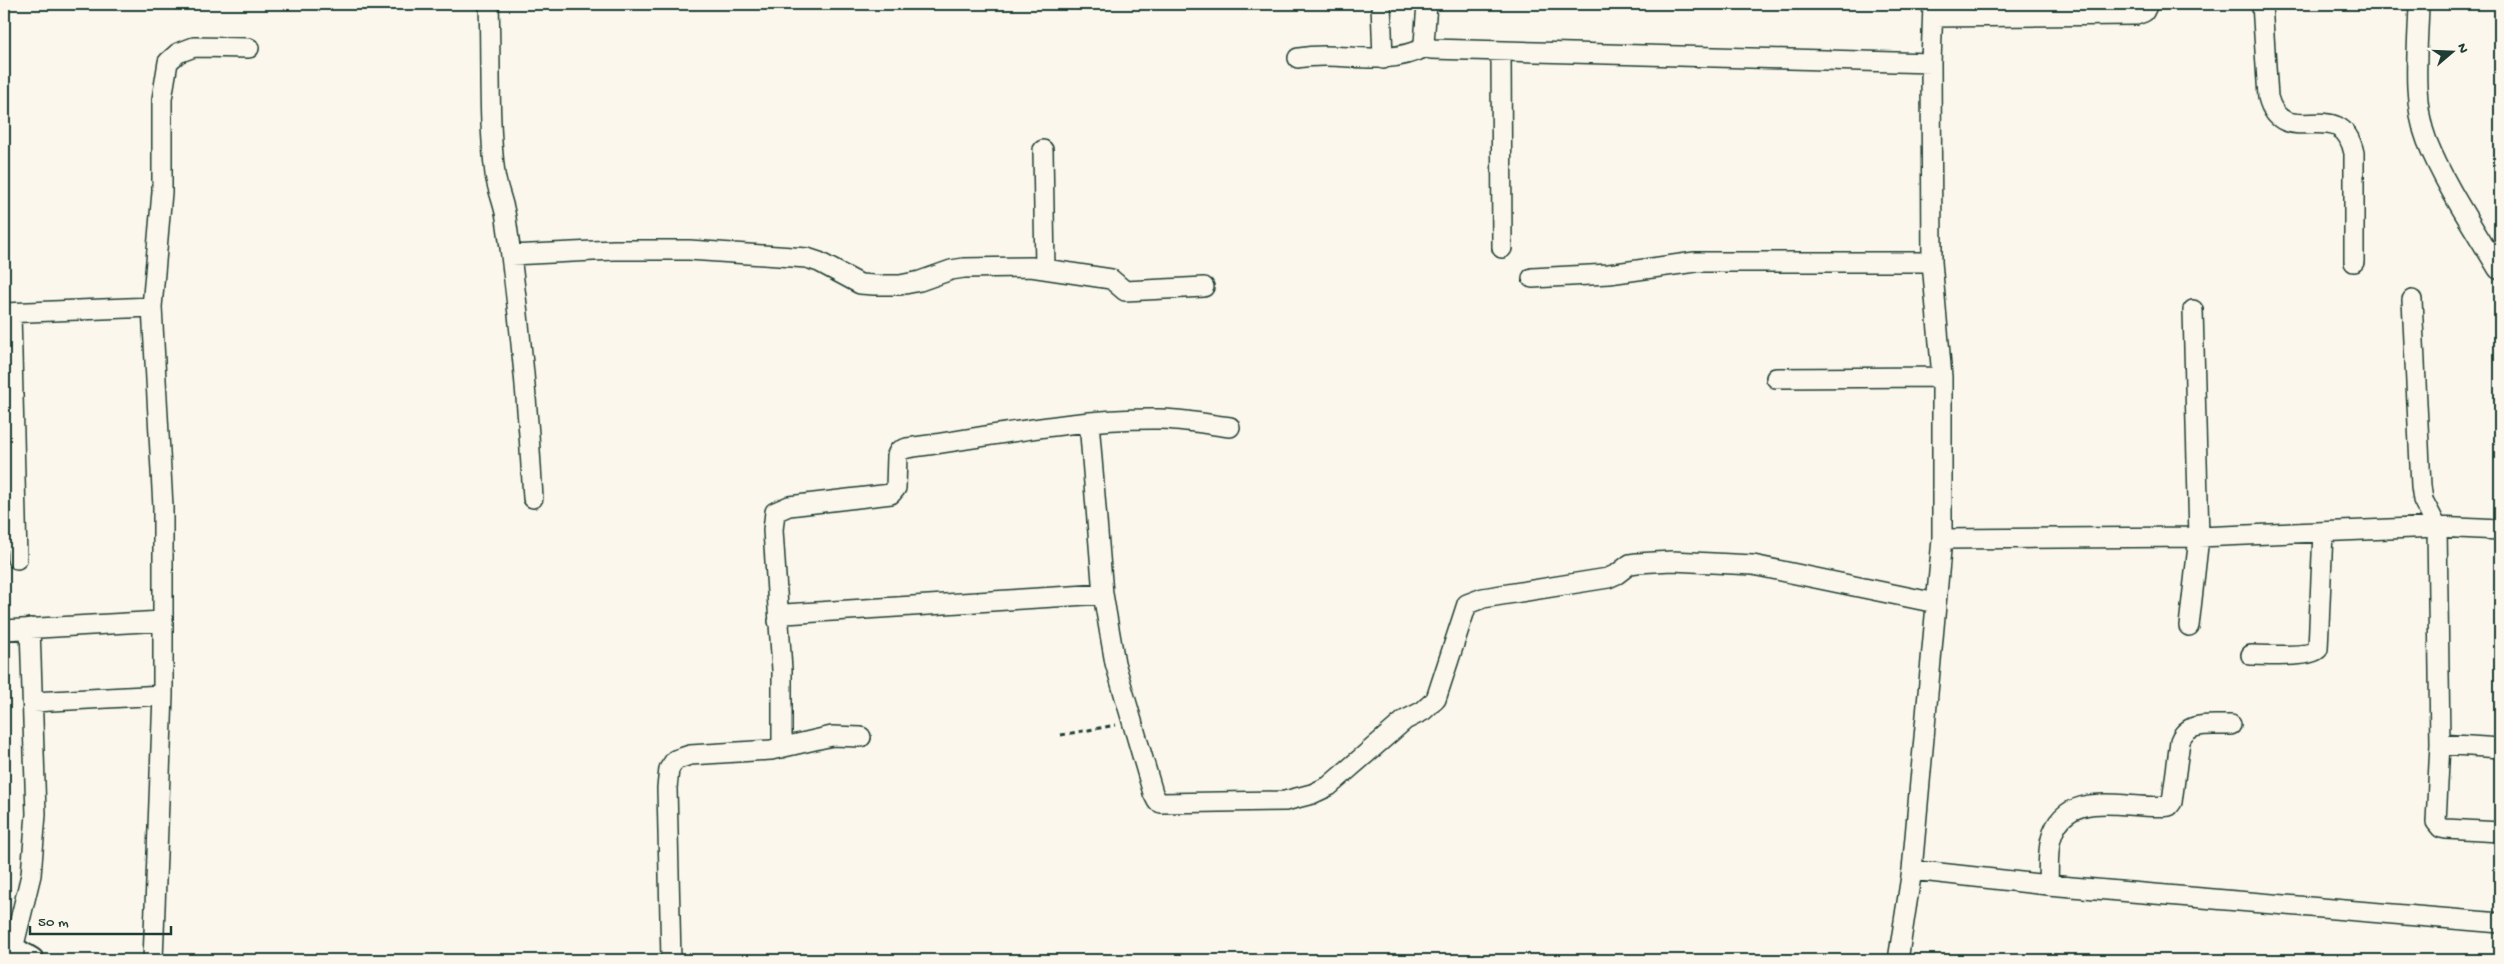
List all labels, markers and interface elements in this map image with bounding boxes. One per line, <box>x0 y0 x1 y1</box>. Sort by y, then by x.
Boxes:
north arrow <box>2426 28 2476 78</box>
text: N <box>2452 41 2471 56</box>
scale bar <box>30 904 171 936</box>
text: 50 m <box>38 914 69 932</box>

